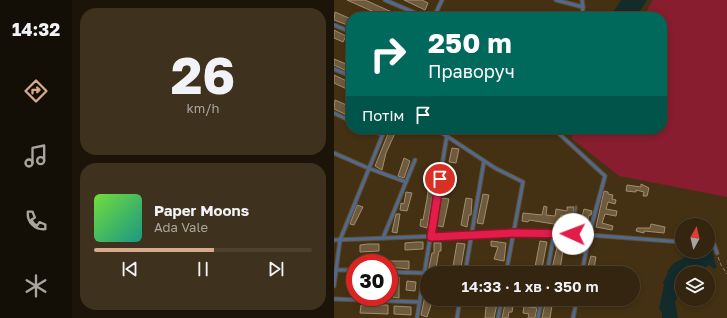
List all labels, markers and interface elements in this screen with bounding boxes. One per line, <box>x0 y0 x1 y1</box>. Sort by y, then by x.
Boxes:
text: 14:32 <box>12 18 60 40</box>
text: 250 m <box>428 26 512 59</box>
icon: right <box>362 28 414 80</box>
text: 26 <box>171 43 235 105</box>
text: Праворуч <box>428 60 515 82</box>
icon: directions <box>22 77 50 105</box>
text: km/h <box>186 100 220 116</box>
icon: arrive <box>412 104 434 126</box>
text: Потім <box>362 106 404 124</box>
icon: music <box>22 142 50 170</box>
pin <box>423 162 457 196</box>
icon: arrive <box>429 168 451 190</box>
text: Paper Moons <box>154 201 249 219</box>
icon: phone <box>22 207 50 235</box>
position arrow <box>552 213 594 255</box>
north arrow <box>675 218 715 258</box>
map controls <box>675 218 715 306</box>
text: Ada Vale <box>154 219 208 235</box>
speed limit sign: 30 <box>346 254 398 306</box>
icon: previous <box>119 258 141 280</box>
icon: pause <box>192 258 214 280</box>
icon: next <box>265 258 287 280</box>
button: layers <box>675 266 715 306</box>
icon: climate <box>22 272 50 300</box>
text: 14:33 · 1 хв · 350 m <box>461 277 599 295</box>

